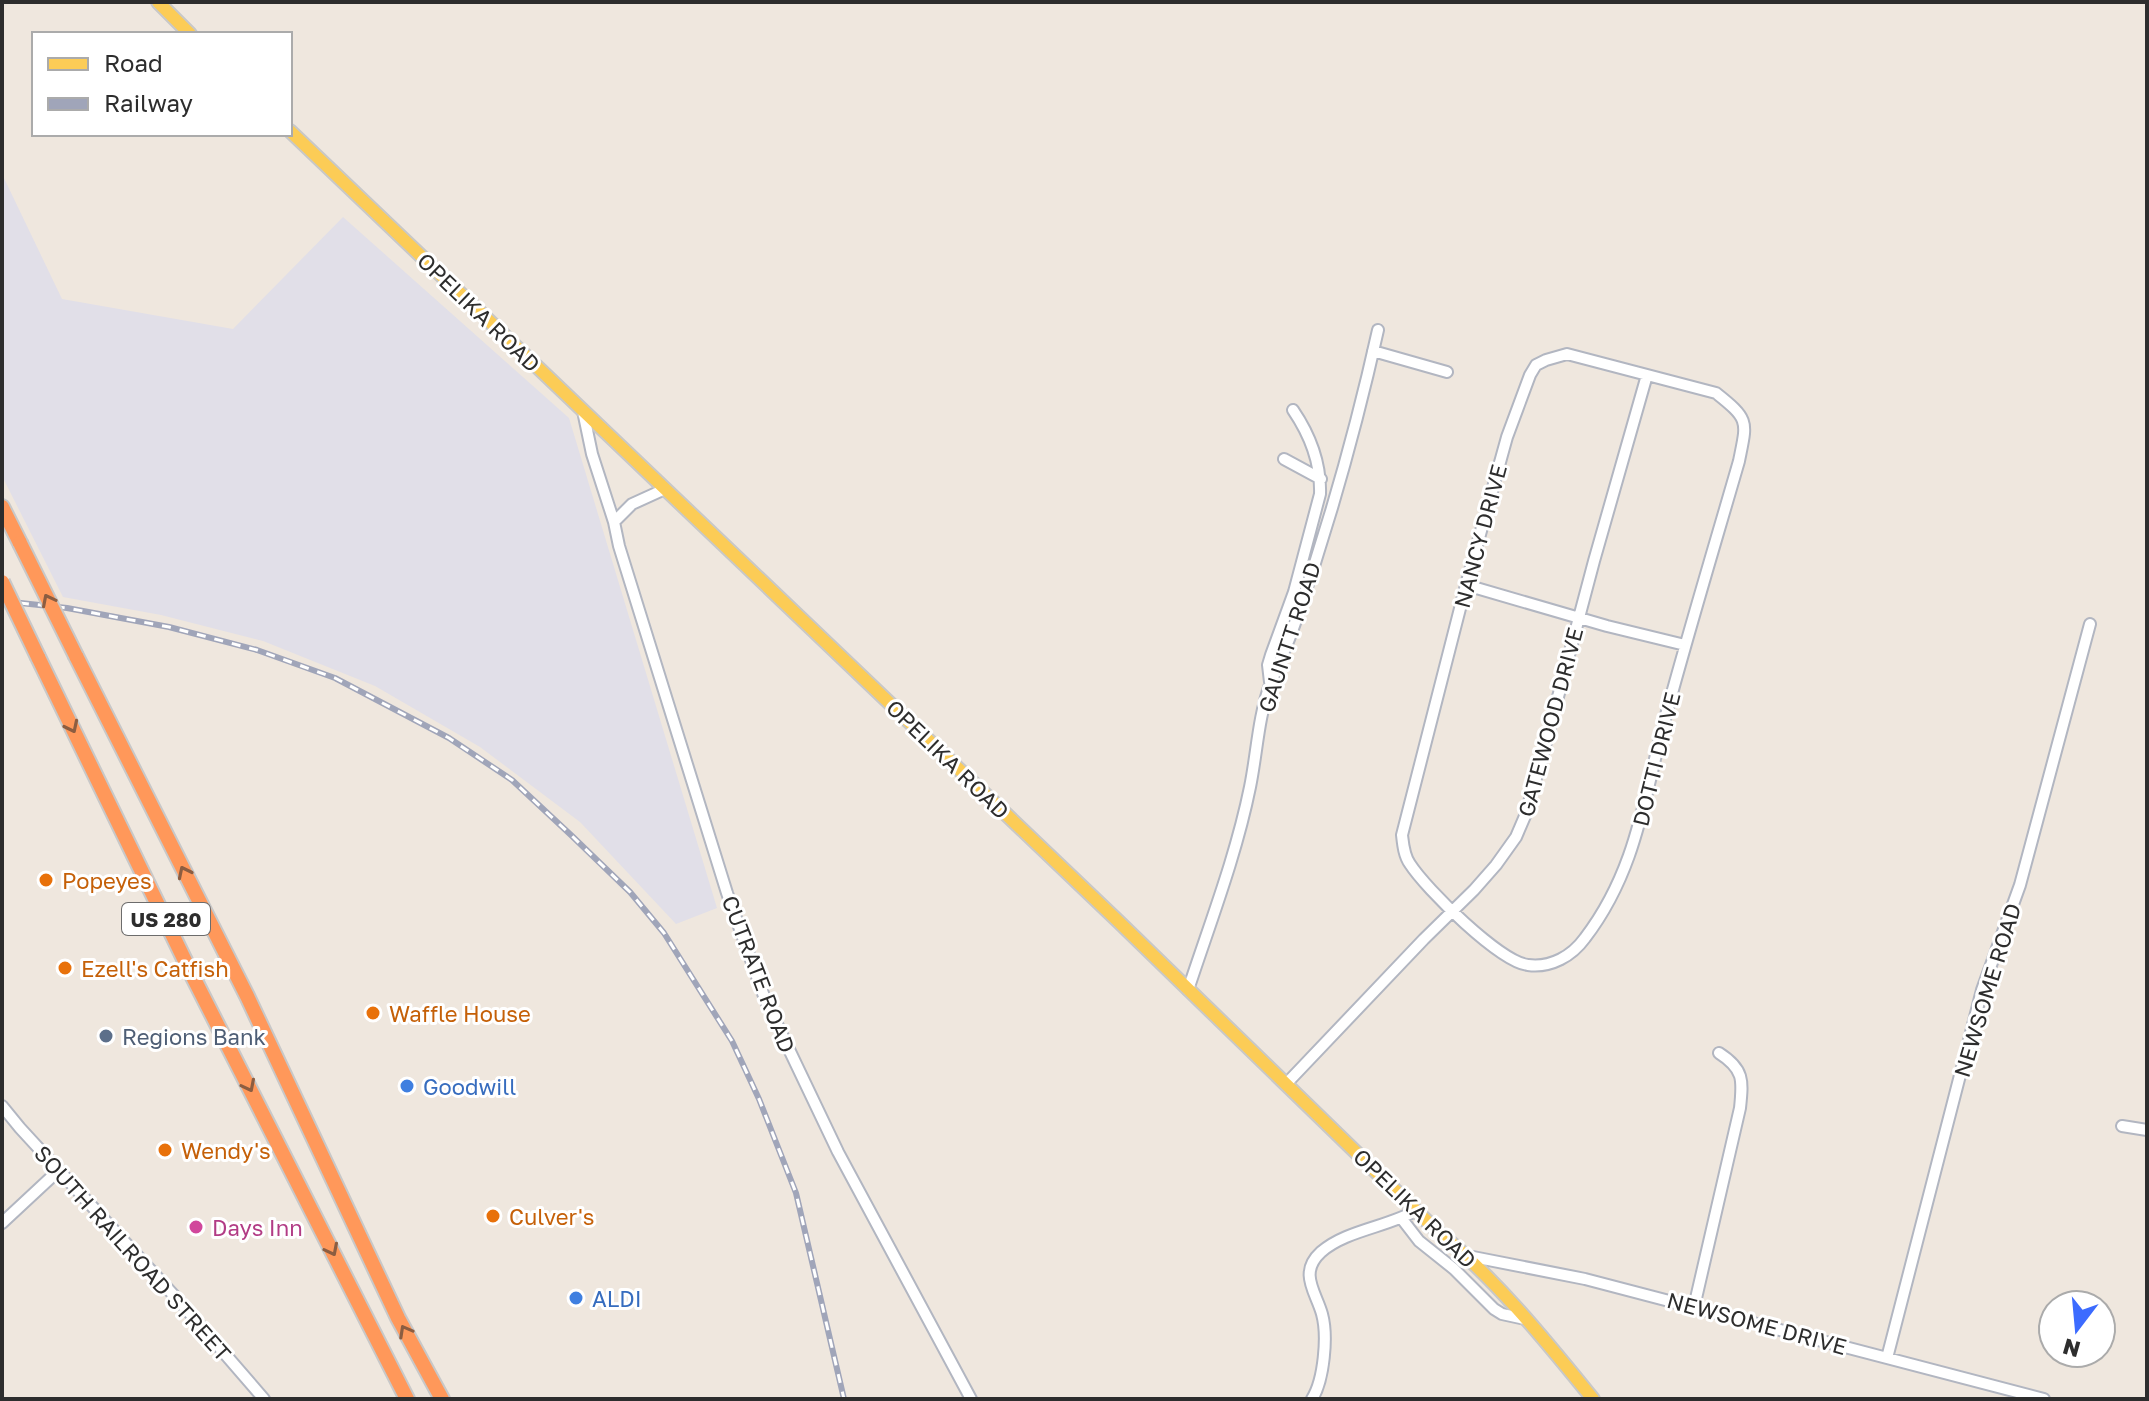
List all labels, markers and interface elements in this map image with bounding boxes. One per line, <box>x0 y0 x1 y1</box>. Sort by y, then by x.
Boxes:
legend <box>32 32 292 136</box>
text: Road <box>104 48 163 77</box>
text: Railway <box>104 88 193 117</box>
street label: OPELIKA ROAD <box>412 247 546 377</box>
street label: NANCY DRIVE <box>1448 461 1512 611</box>
street label: GAUNTT ROAD <box>1252 558 1326 716</box>
one-way arrow <box>42 593 58 608</box>
street label: GATEWOOD DRIVE <box>1512 624 1588 820</box>
street label: DOTTI DRIVE <box>1626 689 1686 829</box>
street label: OPELIKA ROAD <box>881 694 1015 824</box>
one-way arrow <box>62 718 78 733</box>
one-way arrow <box>178 865 194 880</box>
place label: Popeyes <box>62 867 152 894</box>
marker: Popeyes <box>37 871 55 889</box>
street label: CUTRATE ROAD <box>717 892 801 1056</box>
street label: NEWSOME ROAD <box>1948 900 2026 1080</box>
road number: US 280 <box>122 903 210 935</box>
place label: Ezell's Catfish <box>81 955 229 982</box>
marker: Ezell's Catfish <box>56 959 74 977</box>
place label: Waffle House <box>389 1000 531 1027</box>
marker: Waffle House <box>364 1004 382 1022</box>
place label: Regions Bank <box>122 1023 266 1050</box>
marker: Regions Bank <box>97 1027 115 1045</box>
place label: Goodwill <box>423 1073 516 1100</box>
one-way arrow <box>239 1077 254 1092</box>
marker: Goodwill <box>398 1077 416 1095</box>
place label: Wendy's <box>181 1137 271 1164</box>
street label: SOUTH RAILROAD STREET <box>29 1140 237 1367</box>
marker: Wendy's <box>156 1141 174 1159</box>
street label: OPELIKA ROAD <box>1348 1143 1482 1273</box>
place label: Culver's <box>509 1203 594 1230</box>
marker: Culver's <box>484 1207 502 1225</box>
place label: Days Inn <box>212 1214 303 1241</box>
marker: Days Inn <box>187 1218 205 1236</box>
one-way arrow <box>323 1242 338 1257</box>
place label: ALDI <box>592 1285 642 1312</box>
street label: NEWSOME DRIVE <box>1664 1286 1850 1360</box>
marker: ALDI <box>567 1289 585 1307</box>
north arrow <box>2037 1289 2117 1369</box>
one-way arrow <box>399 1325 415 1339</box>
text: N <box>2060 1333 2083 1364</box>

